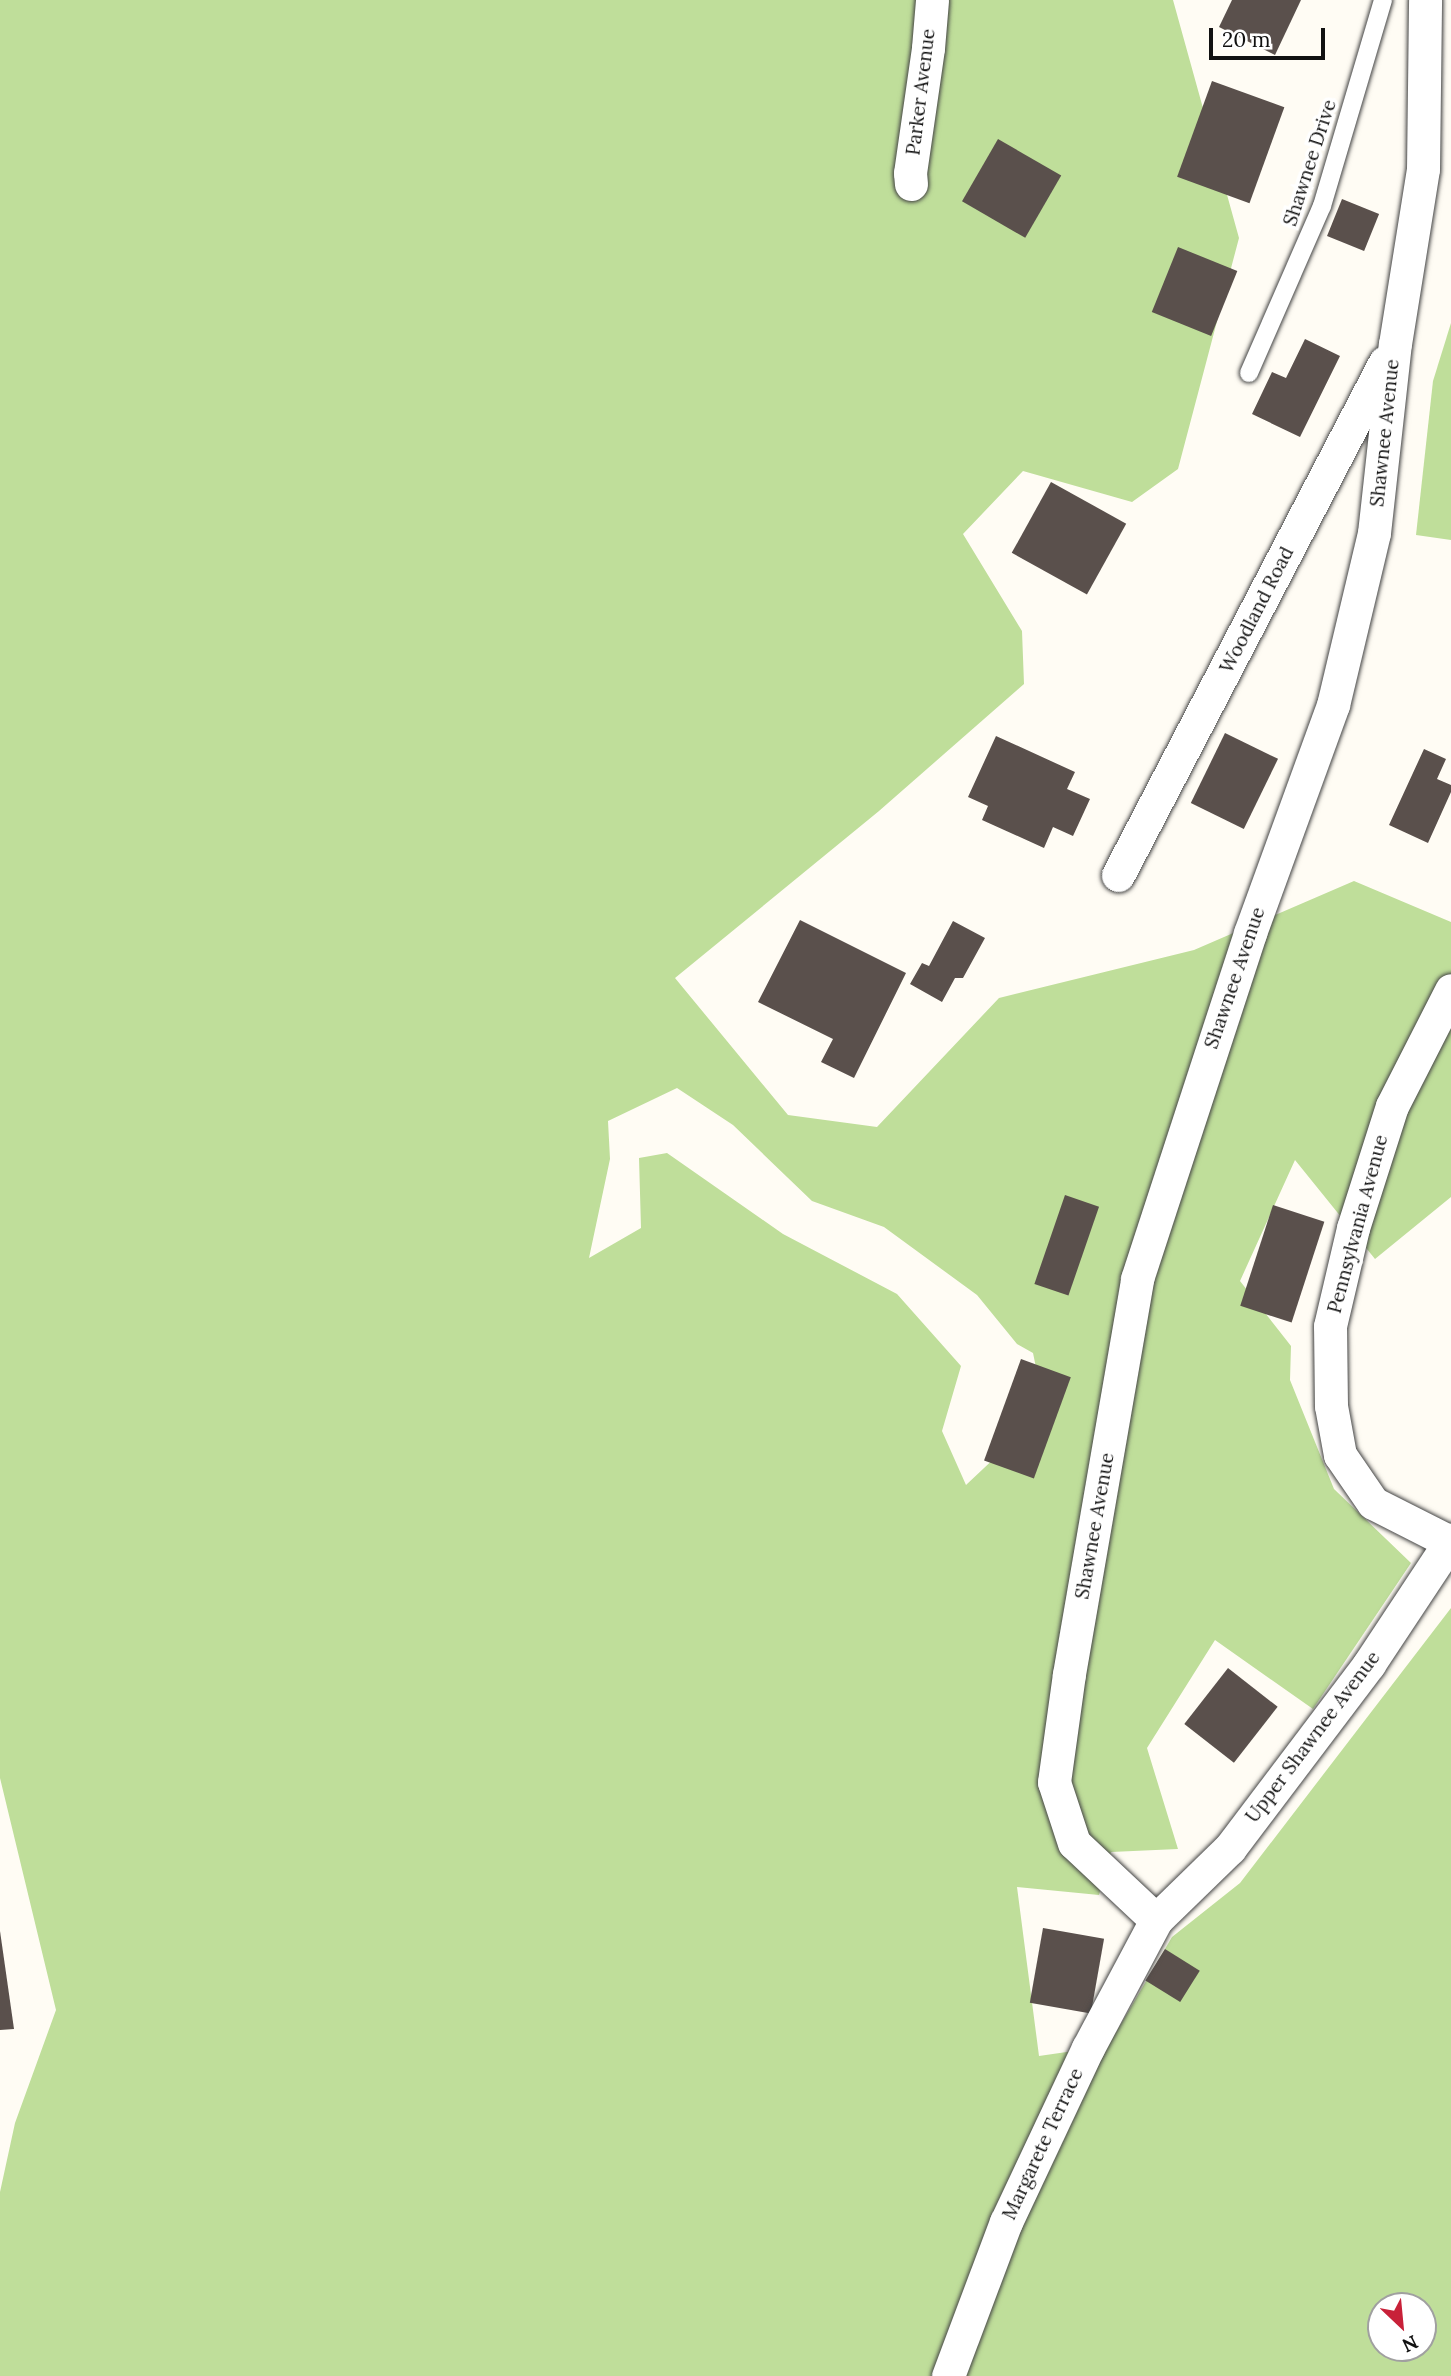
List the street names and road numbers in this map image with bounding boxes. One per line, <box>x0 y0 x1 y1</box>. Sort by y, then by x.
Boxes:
street label: Parker Avenue <box>902 27 940 157</box>
street label: Shawnee Drive <box>1279 97 1341 229</box>
street label: Shawnee Avenue <box>1366 358 1404 508</box>
street label: Woodland Road <box>1215 543 1299 677</box>
street label: Shawnee Avenue <box>1200 904 1270 1052</box>
street label: Pennsylvania Avenue <box>1323 1132 1393 1316</box>
street label: Shawnee Avenue <box>1071 1451 1119 1601</box>
street label: Upper Shawnee Avenue <box>1241 1647 1385 1827</box>
street label: Margarete Terrace <box>998 2065 1088 2223</box>

